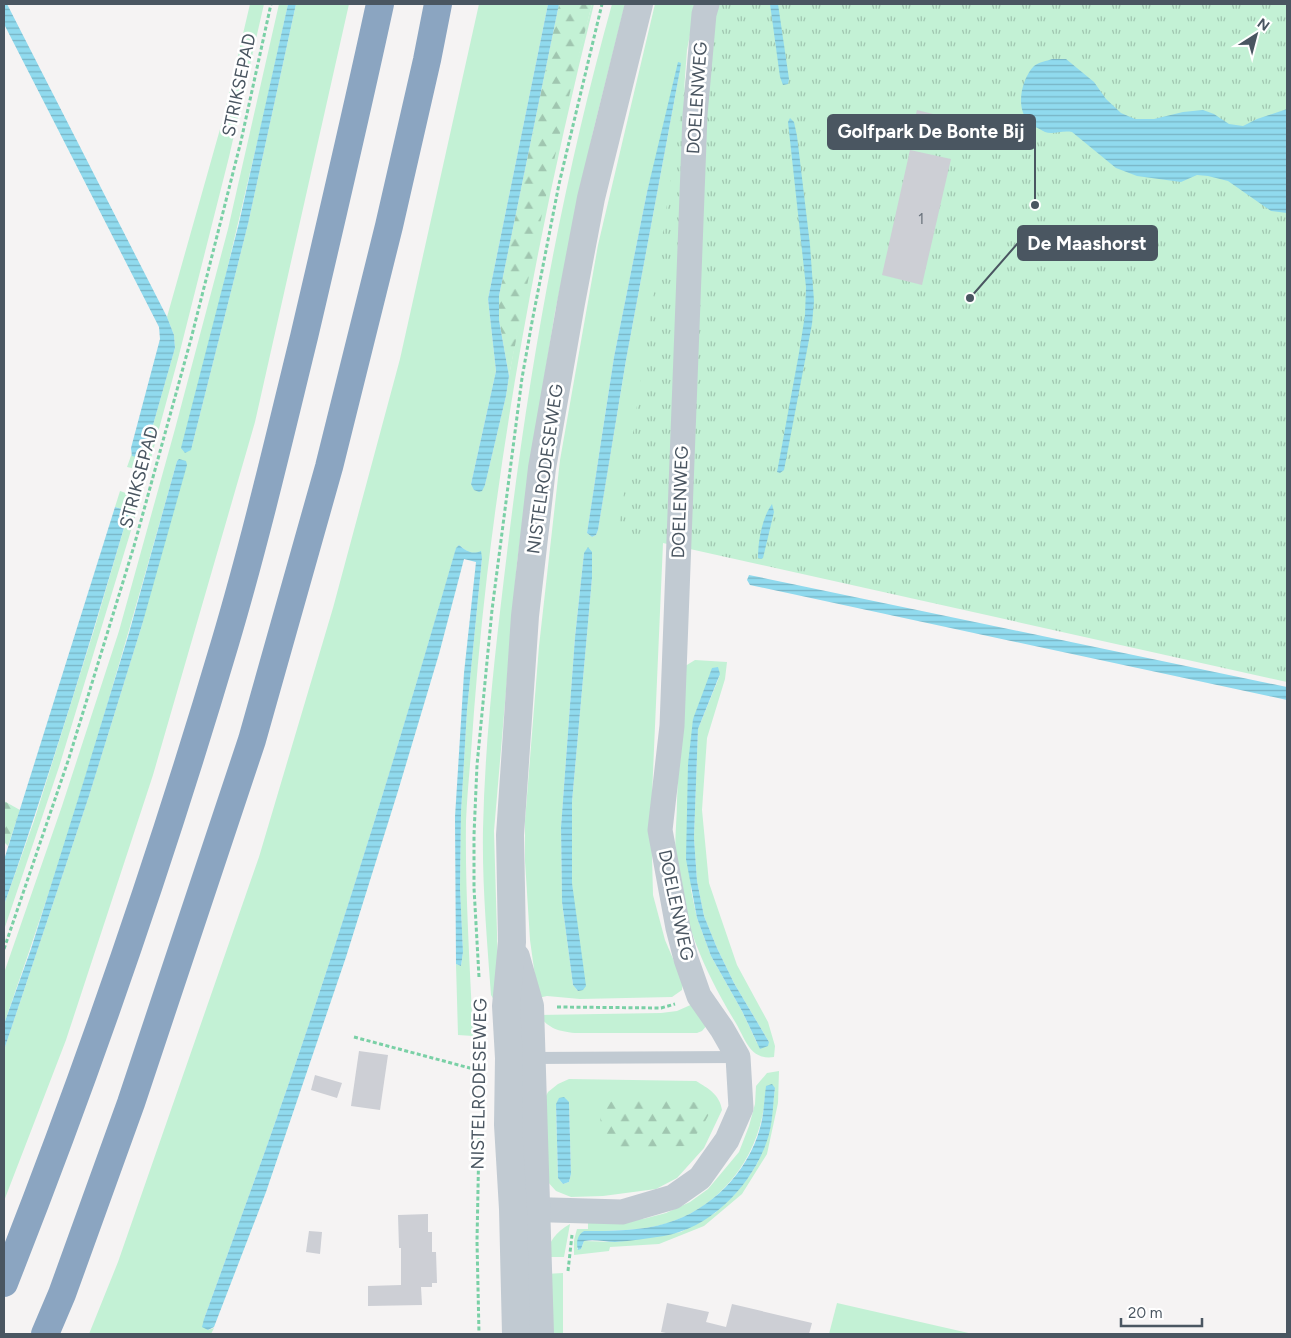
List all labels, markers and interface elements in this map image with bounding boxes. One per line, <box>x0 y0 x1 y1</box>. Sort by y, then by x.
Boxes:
north arrow <box>1231 10 1281 60</box>
text: N <box>1254 15 1273 35</box>
street label: STRIKSEPAD <box>217 31 261 139</box>
street label: DOELENWEG <box>682 41 712 155</box>
callout: Golfpark De Bonte Bij <box>828 115 1035 149</box>
text: Golfpark De Bonte Bij <box>837 120 1025 143</box>
house number: 1 <box>918 210 924 228</box>
callout: De Maashorst <box>1018 226 1157 260</box>
text: De Maashorst <box>1027 232 1147 255</box>
street label: NISTELRODESEWEG <box>522 382 568 555</box>
street label: STRIKSEPAD <box>115 424 163 530</box>
street label: DOELENWEG <box>667 445 693 559</box>
street label: DOELENWEG <box>654 848 699 963</box>
street label: NISTELRODESEWEG <box>467 998 491 1170</box>
scale bar <box>1121 1296 1202 1328</box>
text: 20 m <box>1128 1304 1162 1322</box>

